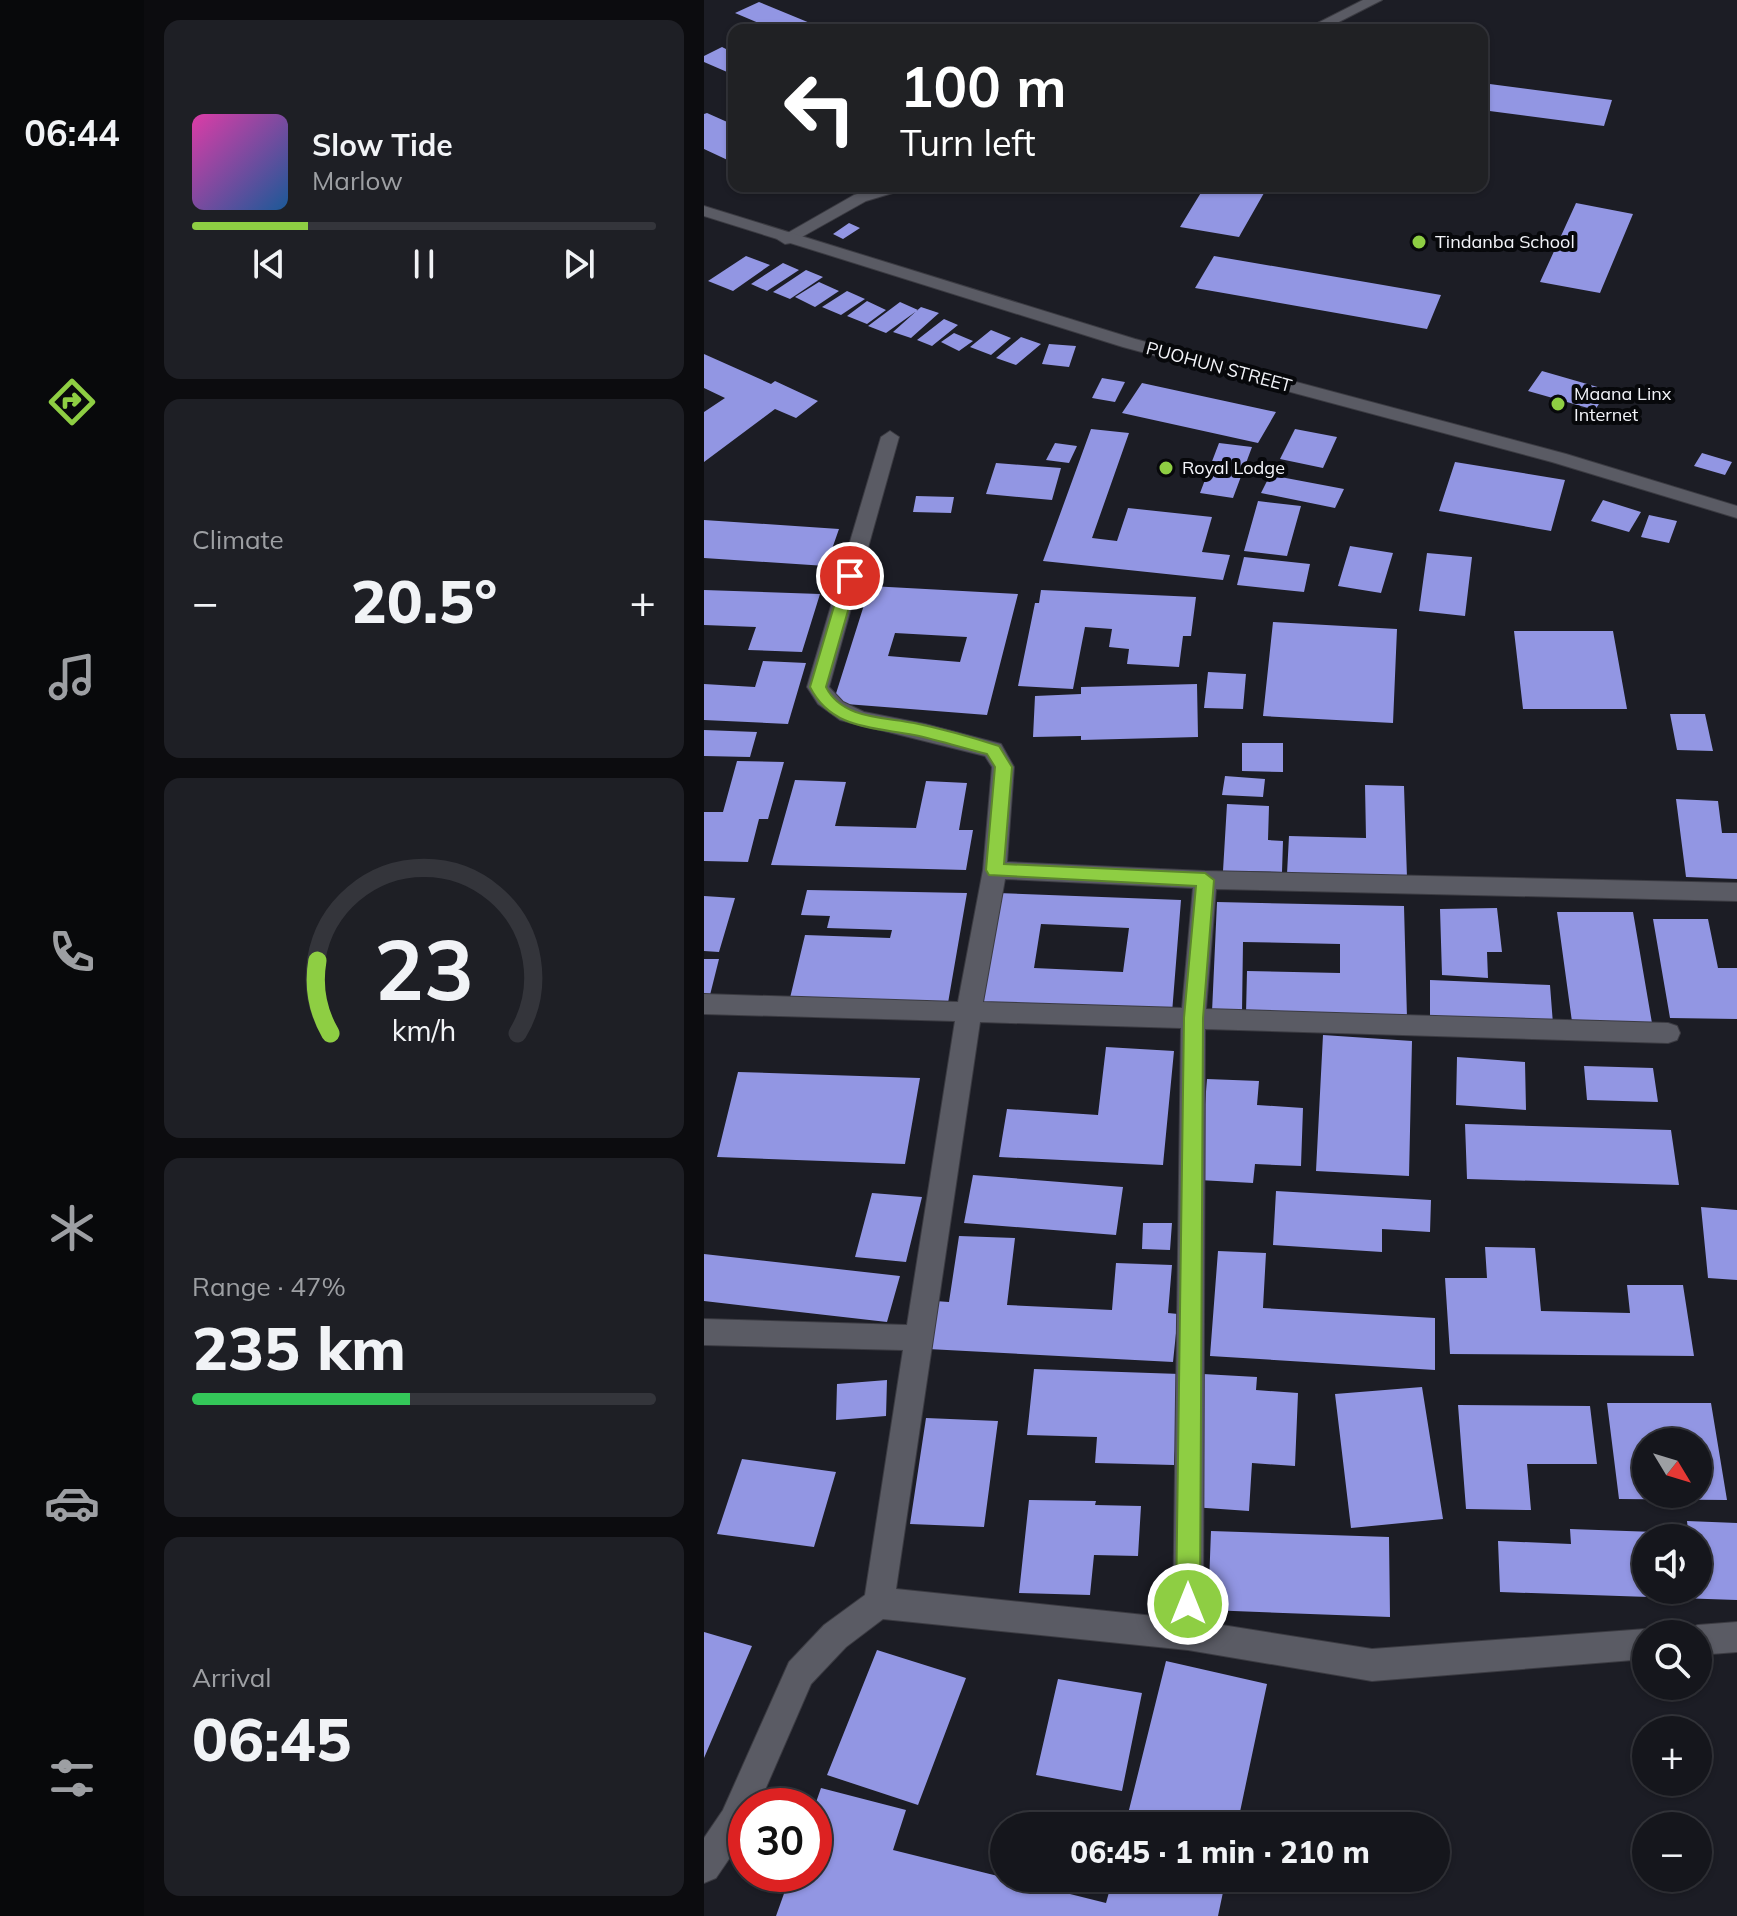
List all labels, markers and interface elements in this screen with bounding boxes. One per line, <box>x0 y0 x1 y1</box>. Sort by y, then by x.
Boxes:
text: 100 m <box>900 51 1067 121</box>
icon: left <box>768 56 872 160</box>
text: 06:44 <box>24 110 120 155</box>
text: Turn left <box>900 120 1036 165</box>
text: Slow Tide <box>312 126 453 164</box>
text: Marlow <box>312 164 403 197</box>
place label: Tindanba School <box>1435 230 1575 253</box>
marker: Tindanba School <box>1410 233 1428 251</box>
icon: previous <box>247 242 291 286</box>
icon: pause <box>402 242 446 286</box>
icon: next <box>557 242 601 286</box>
street label: PUOHUN STREET <box>1144 336 1295 397</box>
icon: directions <box>44 374 100 430</box>
place label: Maana Linx Internet <box>1574 382 1672 426</box>
marker: Maana Linx Internet <box>1549 395 1567 413</box>
place label: Royal Lodge <box>1182 456 1285 479</box>
marker: Royal Lodge <box>1157 459 1175 477</box>
text: Climate <box>192 523 284 556</box>
pin <box>816 542 884 610</box>
icon: arrive <box>828 554 872 598</box>
text: 20.5° <box>351 563 497 638</box>
text: − <box>192 574 218 629</box>
text: + <box>630 574 656 629</box>
icon: music <box>44 649 100 705</box>
text: 23 <box>374 916 474 1021</box>
icon: phone <box>44 924 100 980</box>
text: km/h <box>392 1012 456 1048</box>
icon: climate <box>44 1200 100 1256</box>
text: Range · 47% <box>192 1270 346 1303</box>
text: 235 km <box>192 1310 406 1385</box>
north arrow <box>1632 1428 1712 1508</box>
map controls <box>1632 1428 1712 1892</box>
icon: car <box>44 1475 100 1531</box>
button: sound <box>1632 1524 1712 1604</box>
position arrow <box>1146 1562 1230 1646</box>
button: search <box>1632 1620 1712 1700</box>
text: Arrival <box>192 1661 272 1694</box>
text: 06:45 <box>192 1701 352 1776</box>
button: + <box>1632 1716 1712 1796</box>
icon: filters <box>44 1750 100 1806</box>
speed limit sign: 30 <box>728 1788 832 1892</box>
button: − <box>1632 1812 1712 1892</box>
text: 06:45 · 1 min · 210 m <box>1070 1833 1370 1871</box>

